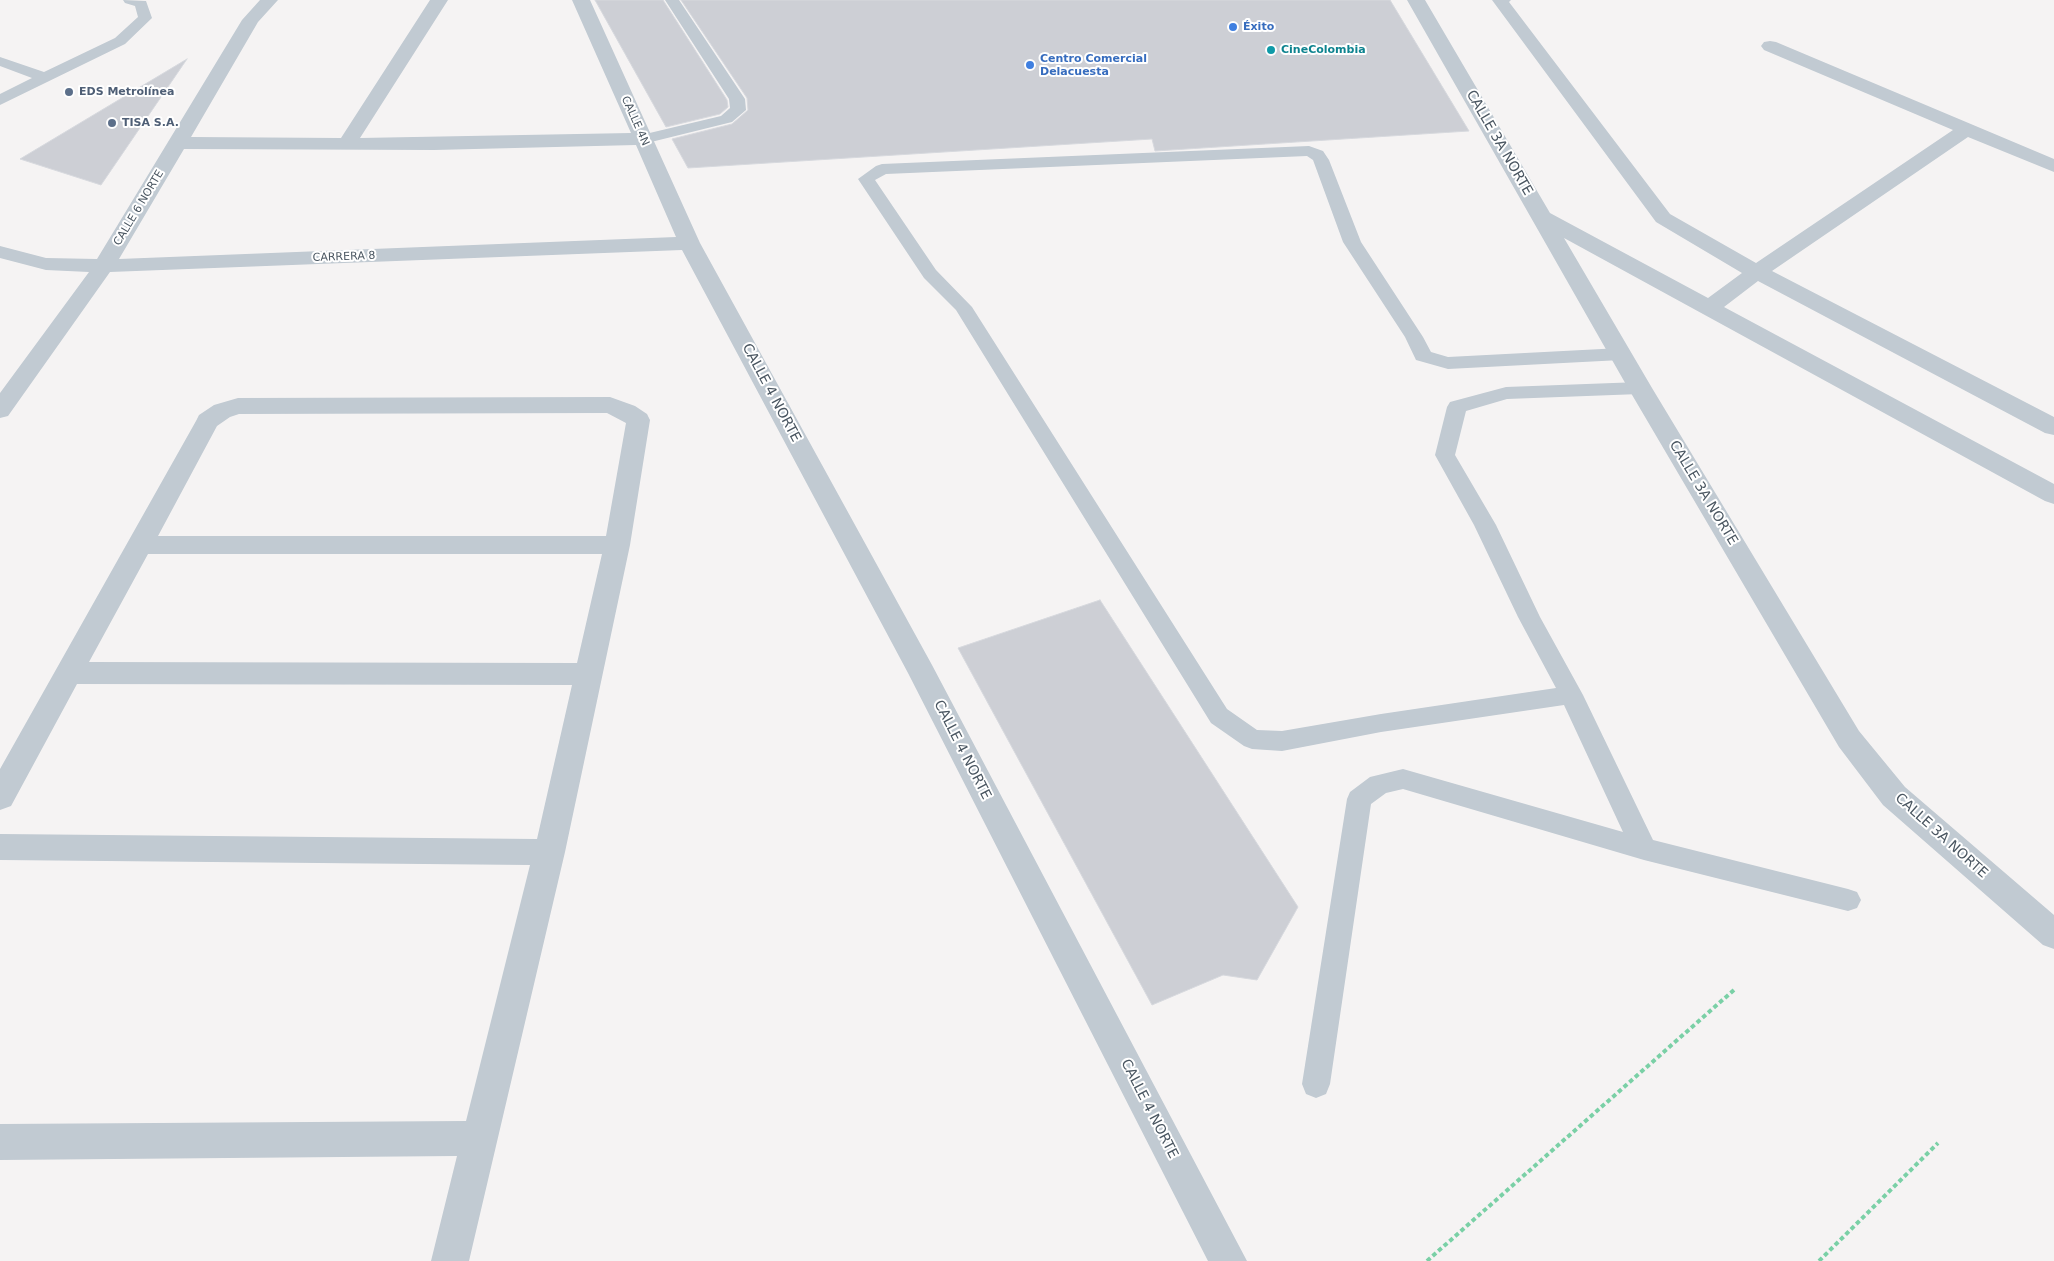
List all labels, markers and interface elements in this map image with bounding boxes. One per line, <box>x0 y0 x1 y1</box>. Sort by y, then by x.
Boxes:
place label: Éxito <box>1243 20 1274 34</box>
marker: Éxito <box>1227 21 1239 33</box>
place label: CineColombia <box>1281 43 1366 57</box>
marker: CineColombia <box>1265 44 1277 56</box>
place label: Centro Comercial Delacuesta <box>1040 52 1147 78</box>
marker: Centro Comercial Delacuesta <box>1024 59 1036 71</box>
place label: EDS Metrolínea <box>79 85 174 99</box>
marker: EDS Metrolínea <box>63 86 75 98</box>
street label: CALLE 3A NORTE <box>1462 87 1536 199</box>
street label: CALLE 4N <box>618 94 652 148</box>
place label: TISA S.A. <box>122 116 179 130</box>
marker: TISA S.A. <box>106 117 118 129</box>
street label: CALLE 6 NORTE <box>111 168 167 248</box>
street label: CARRERA 8 <box>312 249 376 265</box>
street label: CALLE 4 NORTE <box>738 341 804 445</box>
street label: CALLE 3A NORTE <box>1665 438 1741 548</box>
street label: CALLE 4 NORTE <box>930 698 994 802</box>
street label: CALLE 3A NORTE <box>1891 790 1991 882</box>
street label: CALLE 4 NORTE <box>1117 1057 1181 1161</box>

